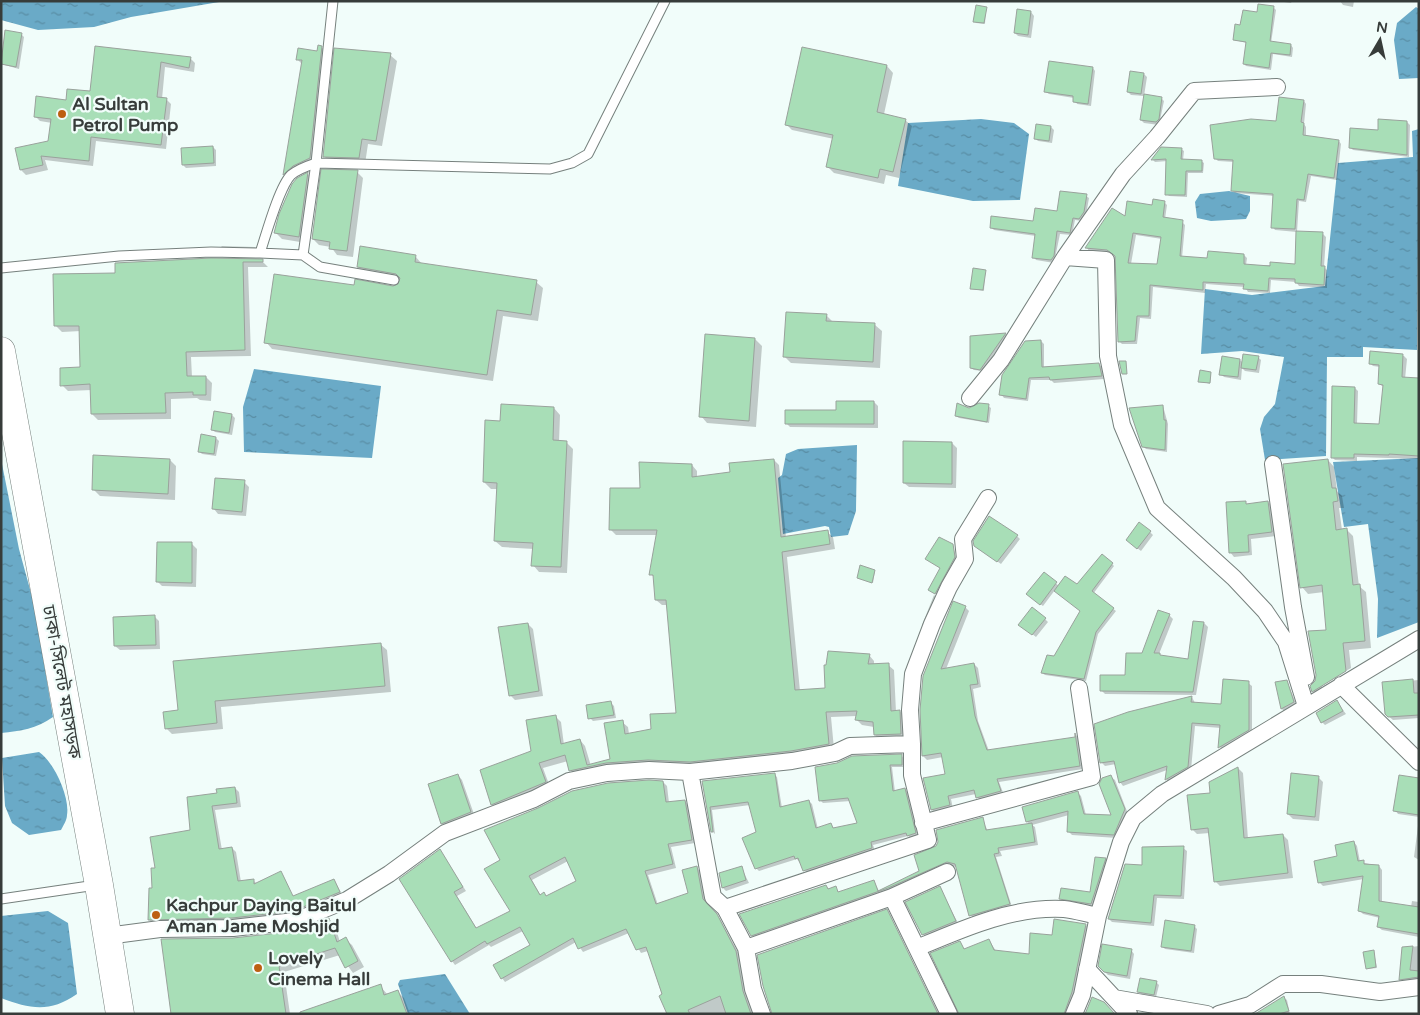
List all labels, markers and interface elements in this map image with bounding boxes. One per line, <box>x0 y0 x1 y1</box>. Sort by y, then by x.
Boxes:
north arrow <box>1355 15 1405 65</box>
text: N <box>1375 18 1389 37</box>
place label: Al Sultan Petrol Pump <box>72 93 178 136</box>
marker: Al Sultan Petrol Pump <box>56 108 68 120</box>
street label: ঢাকা-সিলেট মহাসড়ক <box>37 603 86 761</box>
place label: Kachpur Daying Baitul Aman Jame Moshjid <box>166 894 356 937</box>
marker: Kachpur Daying Baitul Aman Jame Moshjid <box>150 909 162 921</box>
place label: Lovely Cinema Hall <box>268 947 370 990</box>
marker: Lovely Cinema Hall <box>252 962 264 974</box>

